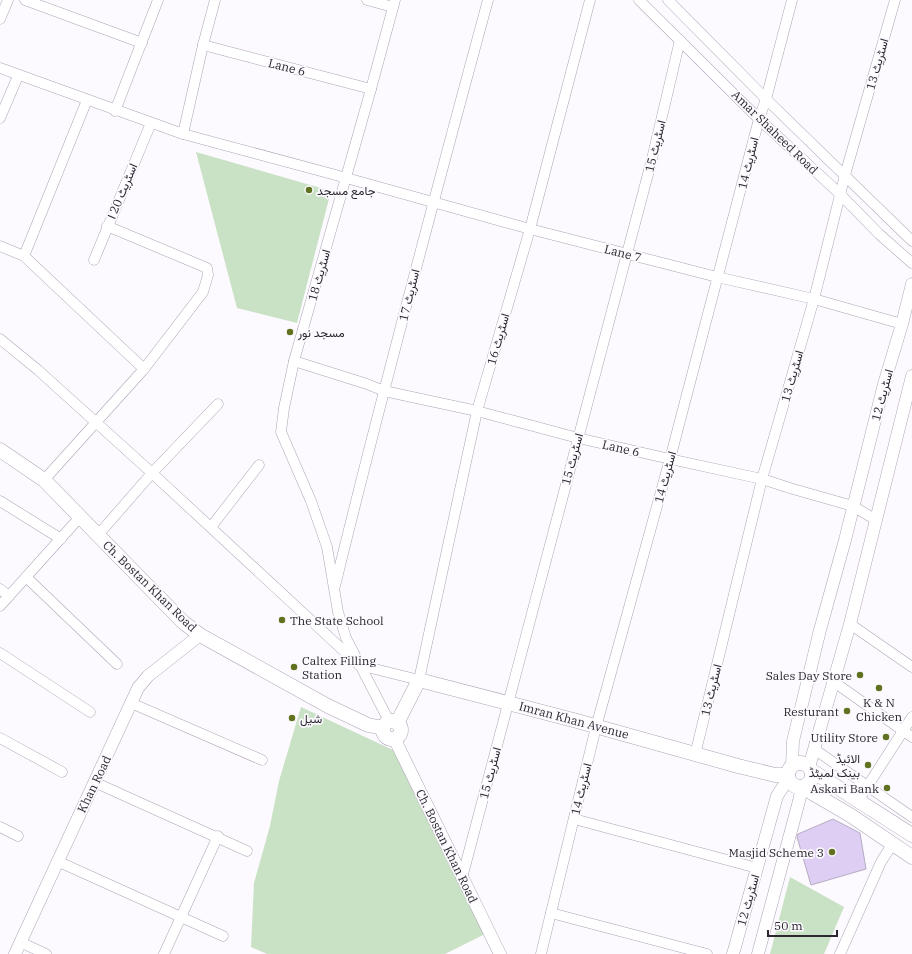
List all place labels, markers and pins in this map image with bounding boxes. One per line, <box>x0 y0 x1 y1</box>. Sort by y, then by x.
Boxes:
place label: جامع مسجد <box>317 183 376 200</box>
marker: جامع مسجد <box>304 185 314 195</box>
place label: مسجد نور <box>297 325 345 341</box>
marker: مسجد نور <box>285 327 295 337</box>
place label: The State School <box>290 613 384 628</box>
marker: The State School <box>277 615 287 625</box>
place label: Caltex Filling Station <box>302 653 377 682</box>
marker: Caltex Filling Station <box>289 662 299 672</box>
place label: Sales Day Store <box>766 668 852 683</box>
marker: Sales Day Store <box>855 670 865 680</box>
marker: K & N Chicken <box>874 683 884 693</box>
place label: K & N Chicken <box>856 695 902 724</box>
place label: Resturant <box>783 704 839 719</box>
marker: Resturant <box>842 706 852 716</box>
place label: شیل <box>300 711 322 727</box>
marker: شیل <box>287 713 297 723</box>
place label: Utility Store <box>811 730 878 745</box>
marker: Utility Store <box>881 732 891 742</box>
place label: الائیڈ بینک لمیٹڈ <box>809 751 860 780</box>
marker: الائیڈ بینک لمیٹڈ <box>863 760 873 770</box>
place label: Askari Bank <box>810 781 879 796</box>
marker: Askari Bank <box>882 783 892 793</box>
place label: Masjid Scheme 3 <box>729 845 824 860</box>
marker: Masjid Scheme 3 <box>827 847 837 857</box>

